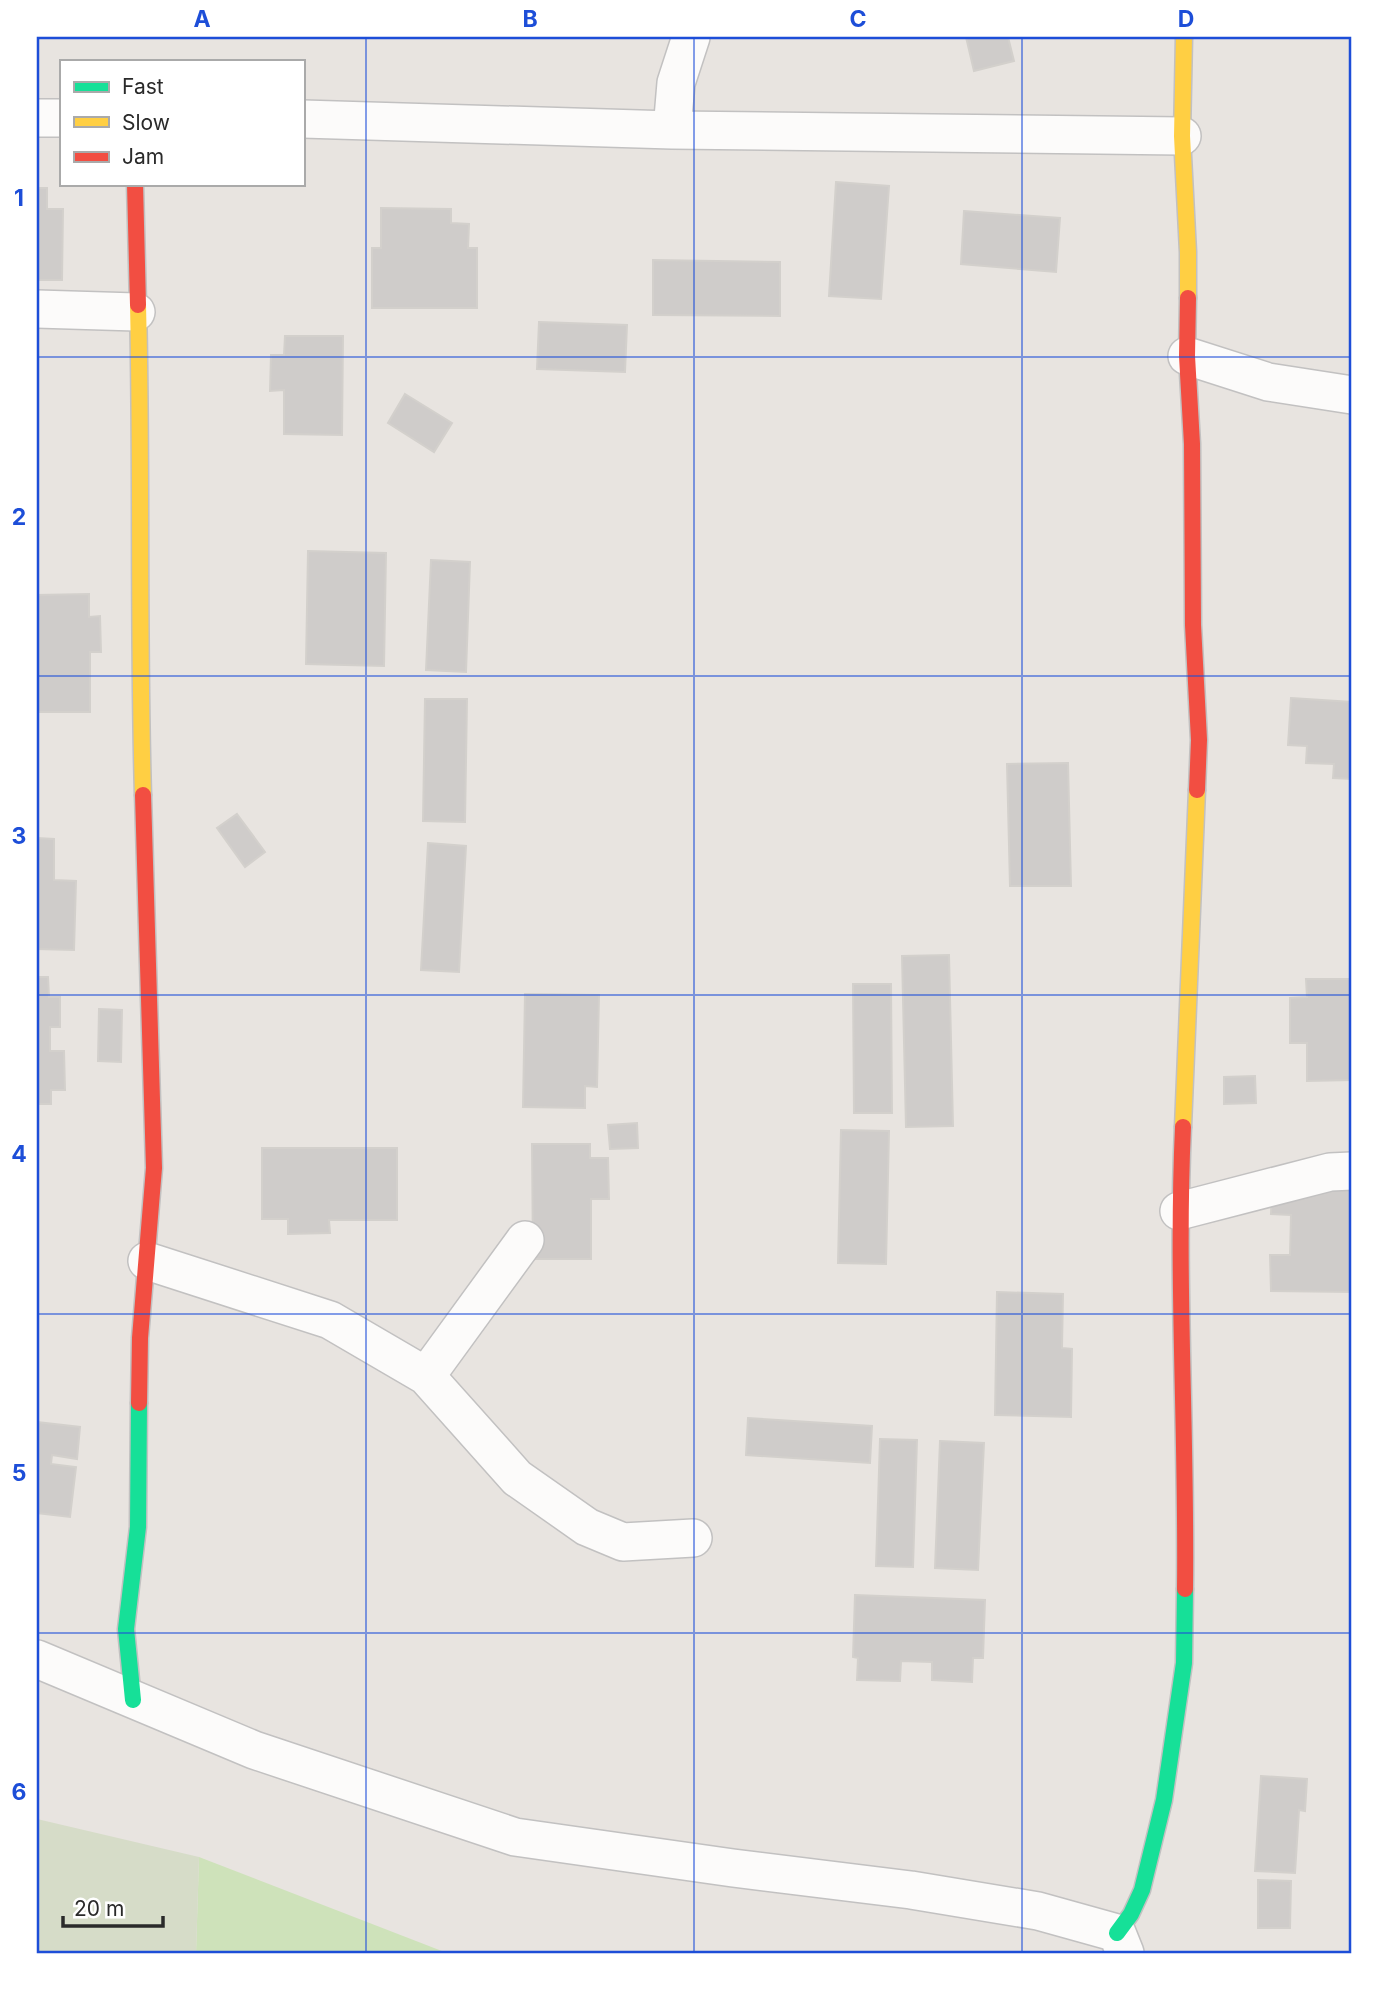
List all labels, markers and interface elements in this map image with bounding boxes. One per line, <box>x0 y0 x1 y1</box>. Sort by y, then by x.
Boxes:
text: A <box>193 5 211 33</box>
text: B <box>522 5 538 33</box>
text: C <box>849 5 867 33</box>
text: D <box>1178 5 1194 33</box>
legend <box>60 60 304 186</box>
text: Fast <box>122 74 164 99</box>
text: Slow <box>122 110 170 135</box>
text: Jam <box>122 144 164 169</box>
text: 1 <box>14 184 24 212</box>
text: 2 <box>12 503 26 531</box>
text: 3 <box>12 822 26 850</box>
text: 4 <box>11 1140 27 1168</box>
text: 5 <box>12 1459 26 1487</box>
text: 6 <box>12 1778 26 1806</box>
scale bar <box>63 1885 163 1929</box>
text: 20 m <box>74 1896 124 1921</box>

